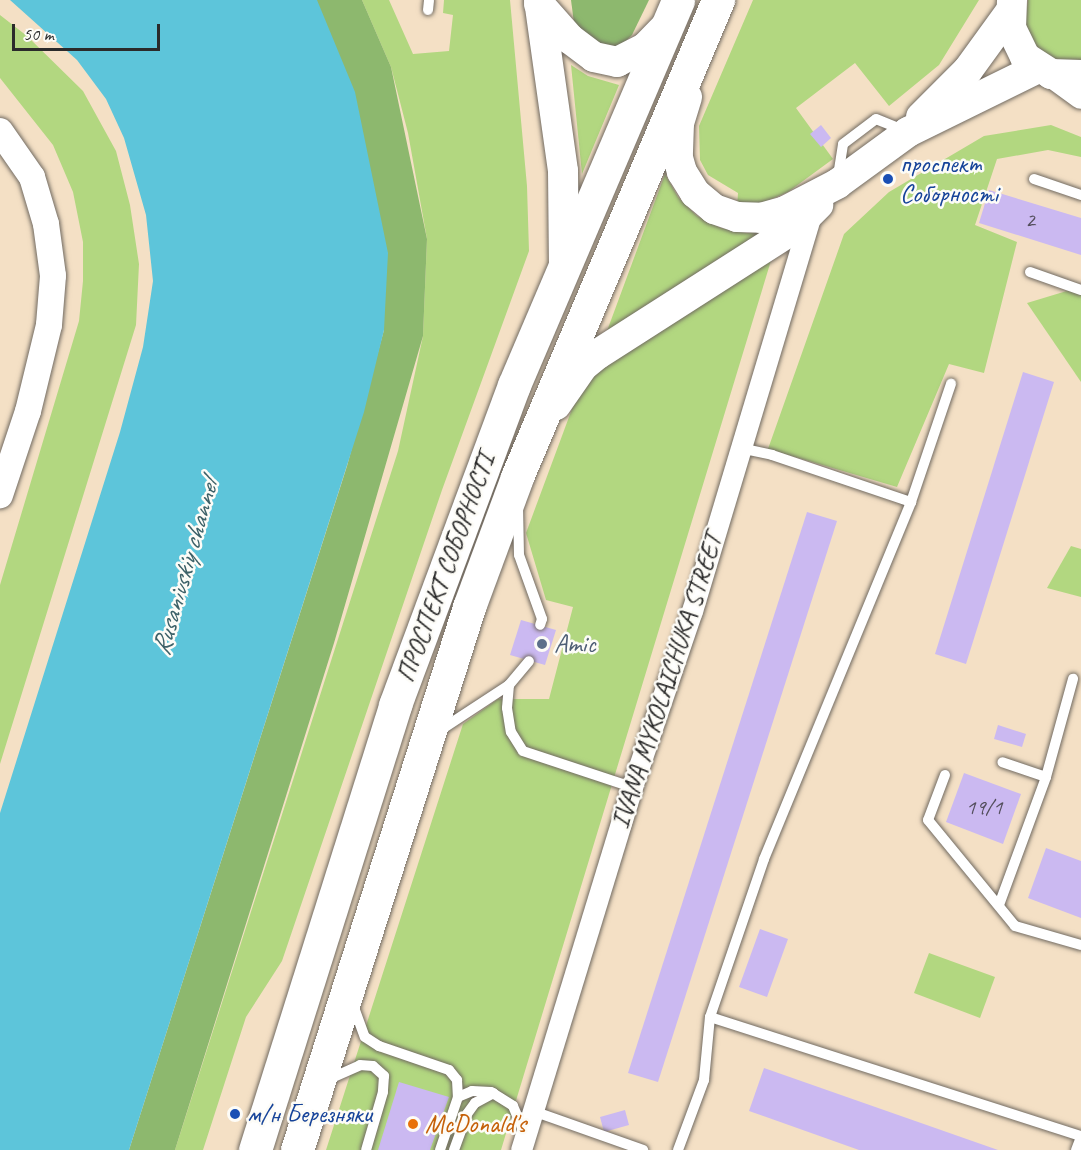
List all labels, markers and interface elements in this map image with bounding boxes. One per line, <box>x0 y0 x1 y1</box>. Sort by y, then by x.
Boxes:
scale bar <box>15 12 164 50</box>
text: 50 m <box>23 23 54 45</box>
place label: проспект Соборності <box>900 148 998 210</box>
marker: проспект Соборності <box>881 172 895 186</box>
house number: 2 <box>1025 208 1035 234</box>
street label: ПРОСПЕКТ СОБОРНОСТІ <box>390 450 502 686</box>
water label: Rusanivskiy channel <box>144 477 226 659</box>
street label: IVANA MYKOLAICHUKA STREET <box>604 529 730 833</box>
place label: Amic <box>554 628 596 660</box>
marker: Amic <box>535 637 549 651</box>
house number: 19/1 <box>966 795 1002 821</box>
place label: м/н Березняки <box>247 1098 373 1130</box>
marker: м/н Березняки <box>228 1107 242 1121</box>
place label: McDonald's <box>425 1108 526 1140</box>
marker: McDonald's <box>406 1117 420 1131</box>

